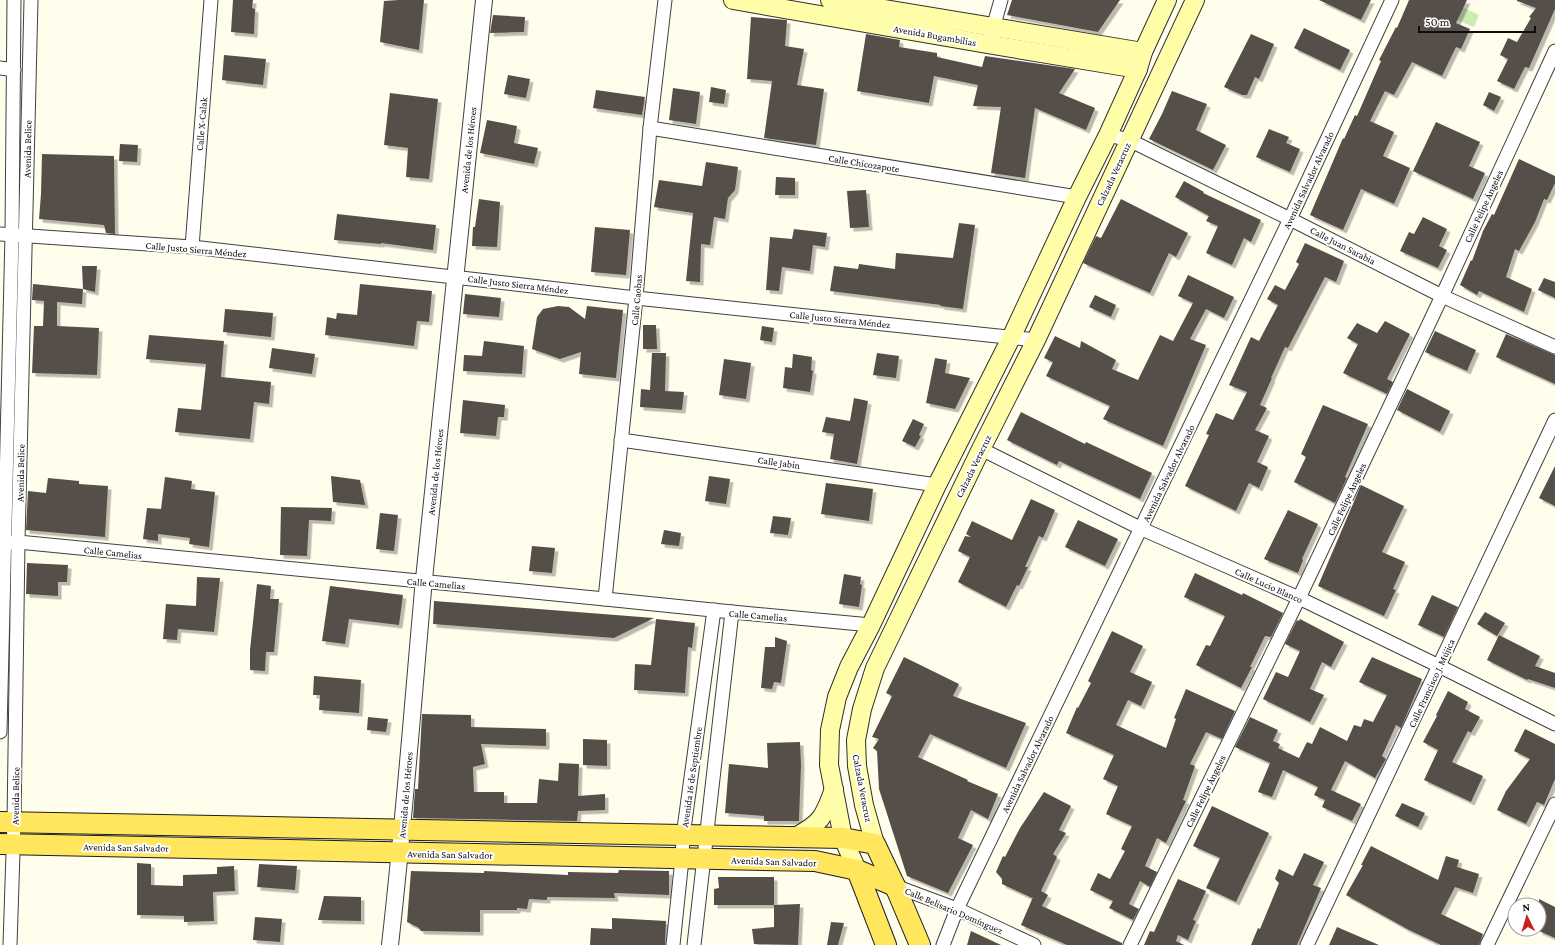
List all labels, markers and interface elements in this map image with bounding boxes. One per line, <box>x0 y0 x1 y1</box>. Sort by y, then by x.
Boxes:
scale bar <box>1419 8 1535 34</box>
text: 50 m <box>1425 15 1450 29</box>
street label: Avenida Bugambilias <box>893 23 977 48</box>
street label: Calle X-Calak <box>194 97 209 151</box>
street label: Avenida de los Héroes <box>458 106 479 194</box>
street label: Avenida Belice <box>21 119 34 178</box>
street label: Avenida Salvador Alvarado <box>1281 130 1336 231</box>
street label: Calzada Veracruz <box>1094 141 1133 208</box>
street label: Calle Chicozapote <box>828 152 901 175</box>
street label: Calle Felipe Ángeles <box>1462 168 1505 244</box>
street label: Calle Juan Sarabia <box>1308 224 1378 267</box>
street label: Calle Justo Sierra Méndez <box>145 240 247 259</box>
street label: Calle Justo Sierra Méndez <box>467 273 569 296</box>
street label: Calle Caobas <box>629 274 644 326</box>
street label: Calle Justo Sierra Méndez <box>789 309 891 330</box>
street label: Avenida Salvador Alvarado <box>1140 423 1197 524</box>
street label: Avenida de los Héroes <box>425 428 446 516</box>
street label: Calzada Veracruz <box>953 433 993 499</box>
street label: Avenida Belice <box>14 443 27 502</box>
street label: Calle Jabin <box>757 454 801 471</box>
street label: Calle Felipe Ángeles <box>1325 461 1368 537</box>
street label: Calle Camelias <box>83 544 143 561</box>
street label: Calle Lucio Blanco <box>1233 566 1304 605</box>
street label: Calle Camelias <box>406 575 466 592</box>
street label: Calle Camelias <box>728 607 788 624</box>
street label: Calle Francisco J. Mújica <box>1406 637 1458 730</box>
street label: Avenida Salvador Alvarado <box>999 714 1056 815</box>
street label: Avenida 16 de Septiembre <box>679 725 704 828</box>
street label: Avenida de los Héroes <box>396 751 415 839</box>
street label: Calzada Veracruz <box>851 753 874 823</box>
street label: Calle Felipe Ángeles <box>1183 753 1228 829</box>
street label: Avenida Belice <box>9 766 22 825</box>
street label: Avenida San Salvador <box>83 841 169 854</box>
street label: Avenida San Salvador <box>407 848 493 861</box>
street label: Avenida San Salvador <box>731 855 817 869</box>
street label: Calle Belisario Domínguez <box>903 885 1004 936</box>
north arrow <box>1507 897 1547 937</box>
text: N <box>1522 901 1531 913</box>

